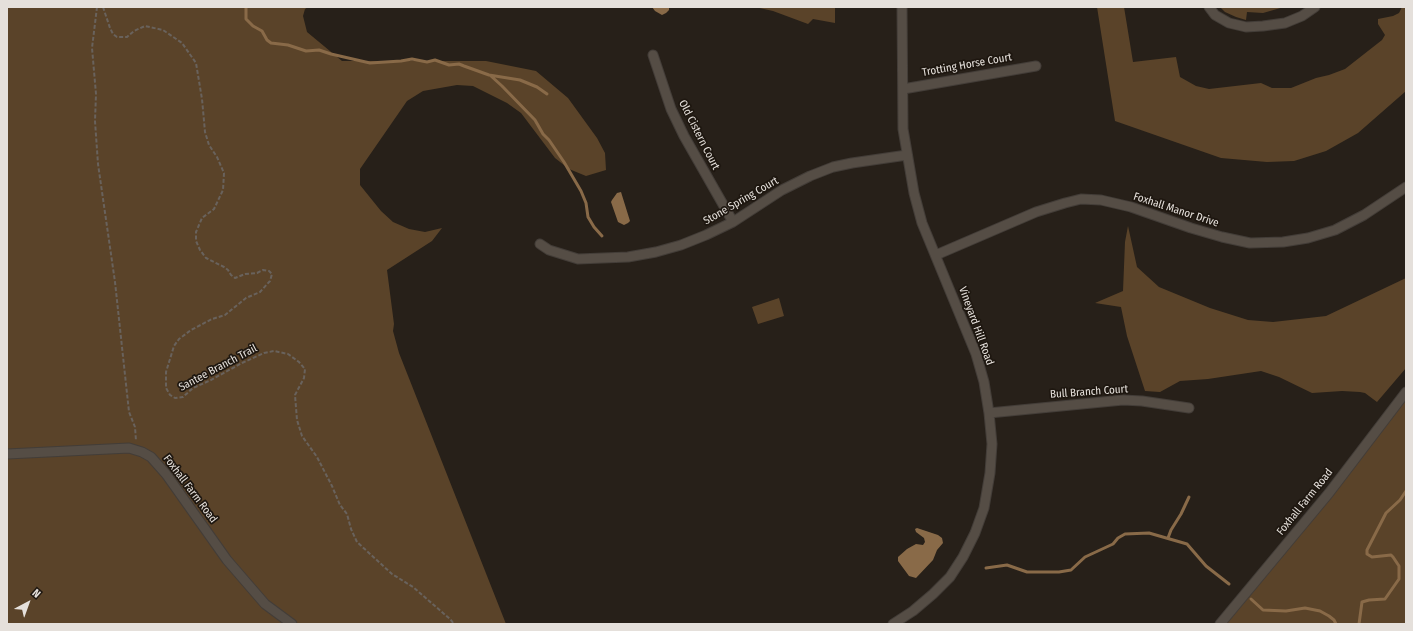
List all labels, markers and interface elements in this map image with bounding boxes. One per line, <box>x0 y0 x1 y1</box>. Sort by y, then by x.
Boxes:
street label: Trotting Horse Court <box>921 51 1013 79</box>
street label: Old Cistern Court <box>676 98 722 172</box>
street label: Stone Spring Court <box>701 174 781 228</box>
street label: Foxhall Manor Drive <box>1132 190 1220 230</box>
street label: Vineyard Hill Road <box>956 285 996 367</box>
street label: Santee Branch Trail <box>177 342 259 394</box>
street label: Bull Branch Court <box>1049 383 1129 401</box>
street label: Foxhall Farm Road <box>160 452 220 526</box>
street label: Foxhall Farm Road <box>1274 466 1336 538</box>
north arrow <box>8 583 48 623</box>
text: N <box>29 586 43 601</box>

